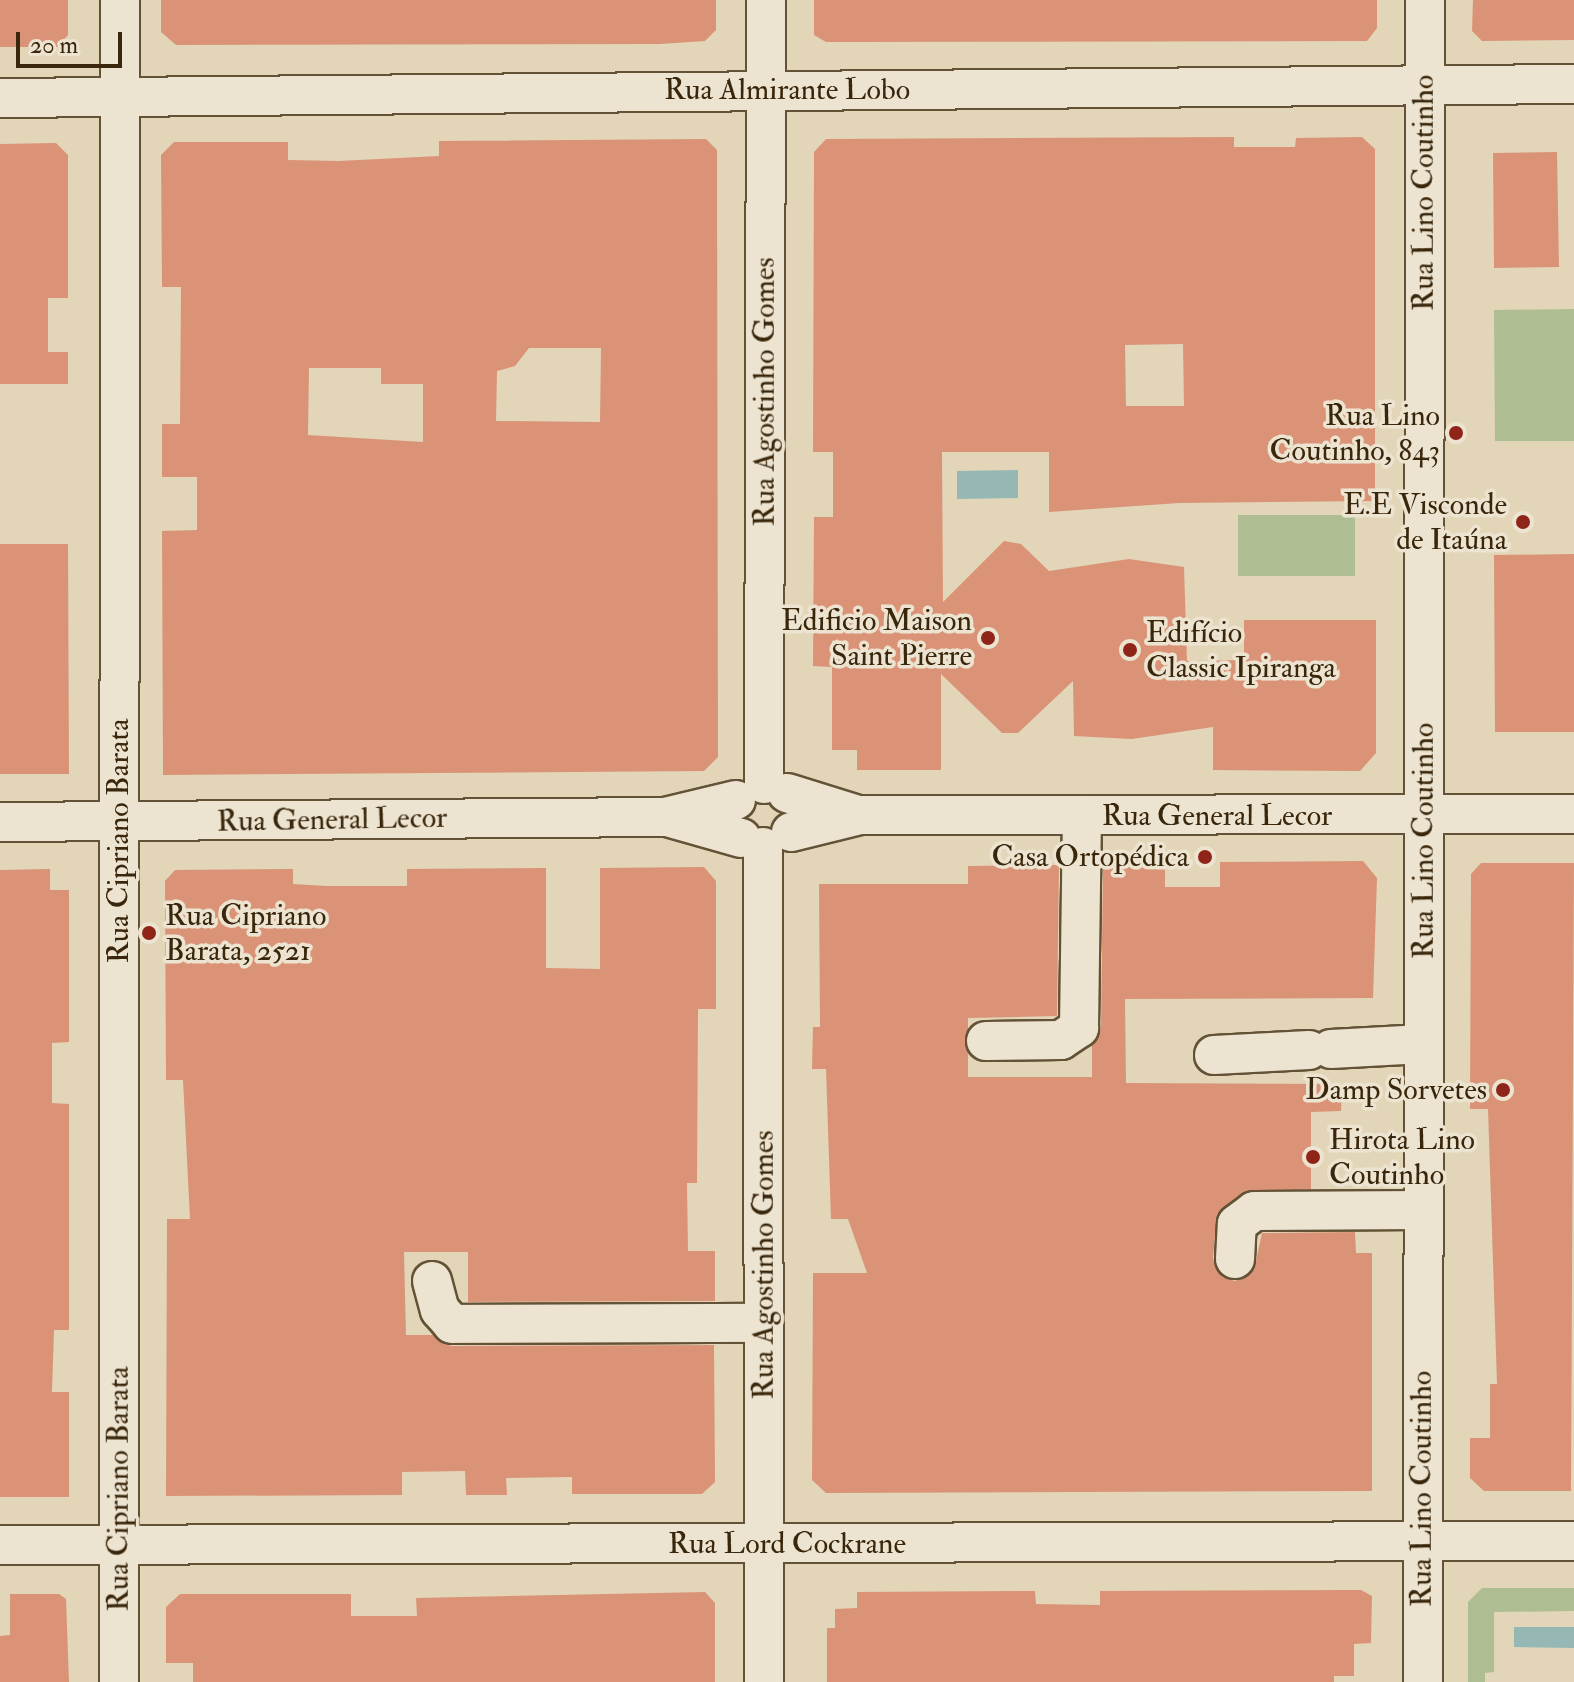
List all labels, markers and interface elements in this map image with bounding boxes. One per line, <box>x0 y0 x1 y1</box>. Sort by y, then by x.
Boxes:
scale bar <box>20 16 126 66</box>
text: 20 m <box>30 30 78 61</box>
street label: Rua Almirante Lobo <box>664 72 910 108</box>
street label: Rua Lino Coutinho <box>1406 75 1442 311</box>
street label: Rua Agostinho Gomes <box>747 257 783 527</box>
place label: Rua Lino Coutinho, 843 <box>1270 398 1440 468</box>
marker: Rua Lino Coutinho, 843 <box>1447 424 1465 442</box>
place label: E.E Visconde de Itaúna <box>1343 487 1507 558</box>
marker: E.E Visconde de Itaúna <box>1514 513 1532 531</box>
place label: Edificio Maison Saint Pierre <box>781 603 972 674</box>
place label: Edifício Classic Ipiranga <box>1146 615 1336 686</box>
marker: Edificio Maison Saint Pierre <box>979 629 997 647</box>
marker: Edifício Classic Ipiranga <box>1121 641 1139 659</box>
street label: Rua Cipriano Barata <box>101 718 137 964</box>
street label: Rua Lino Coutinho <box>1406 723 1442 959</box>
street label: Rua General Lecor <box>1102 798 1332 834</box>
street label: Rua General Lecor <box>216 800 448 840</box>
place label: Casa Ortopédica <box>991 839 1189 875</box>
marker: Casa Ortopédica <box>1196 848 1214 866</box>
place label: Rua Cipriano Barata, 2521 <box>165 898 326 968</box>
marker: Rua Cipriano Barata, 2521 <box>140 924 158 942</box>
place label: Damp Sorvetes <box>1305 1072 1487 1108</box>
marker: Damp Sorvetes <box>1494 1081 1512 1099</box>
place label: Hirota Lino Coutinho <box>1329 1122 1475 1192</box>
street label: Rua Agostinho Gomes <box>746 1130 782 1400</box>
marker: Hirota Lino Coutinho <box>1304 1148 1322 1166</box>
street label: Rua Cipriano Barata <box>101 1366 137 1612</box>
street label: Rua Lino Coutinho <box>1404 1371 1440 1607</box>
street label: Rua Lord Cockrane <box>668 1526 906 1562</box>

